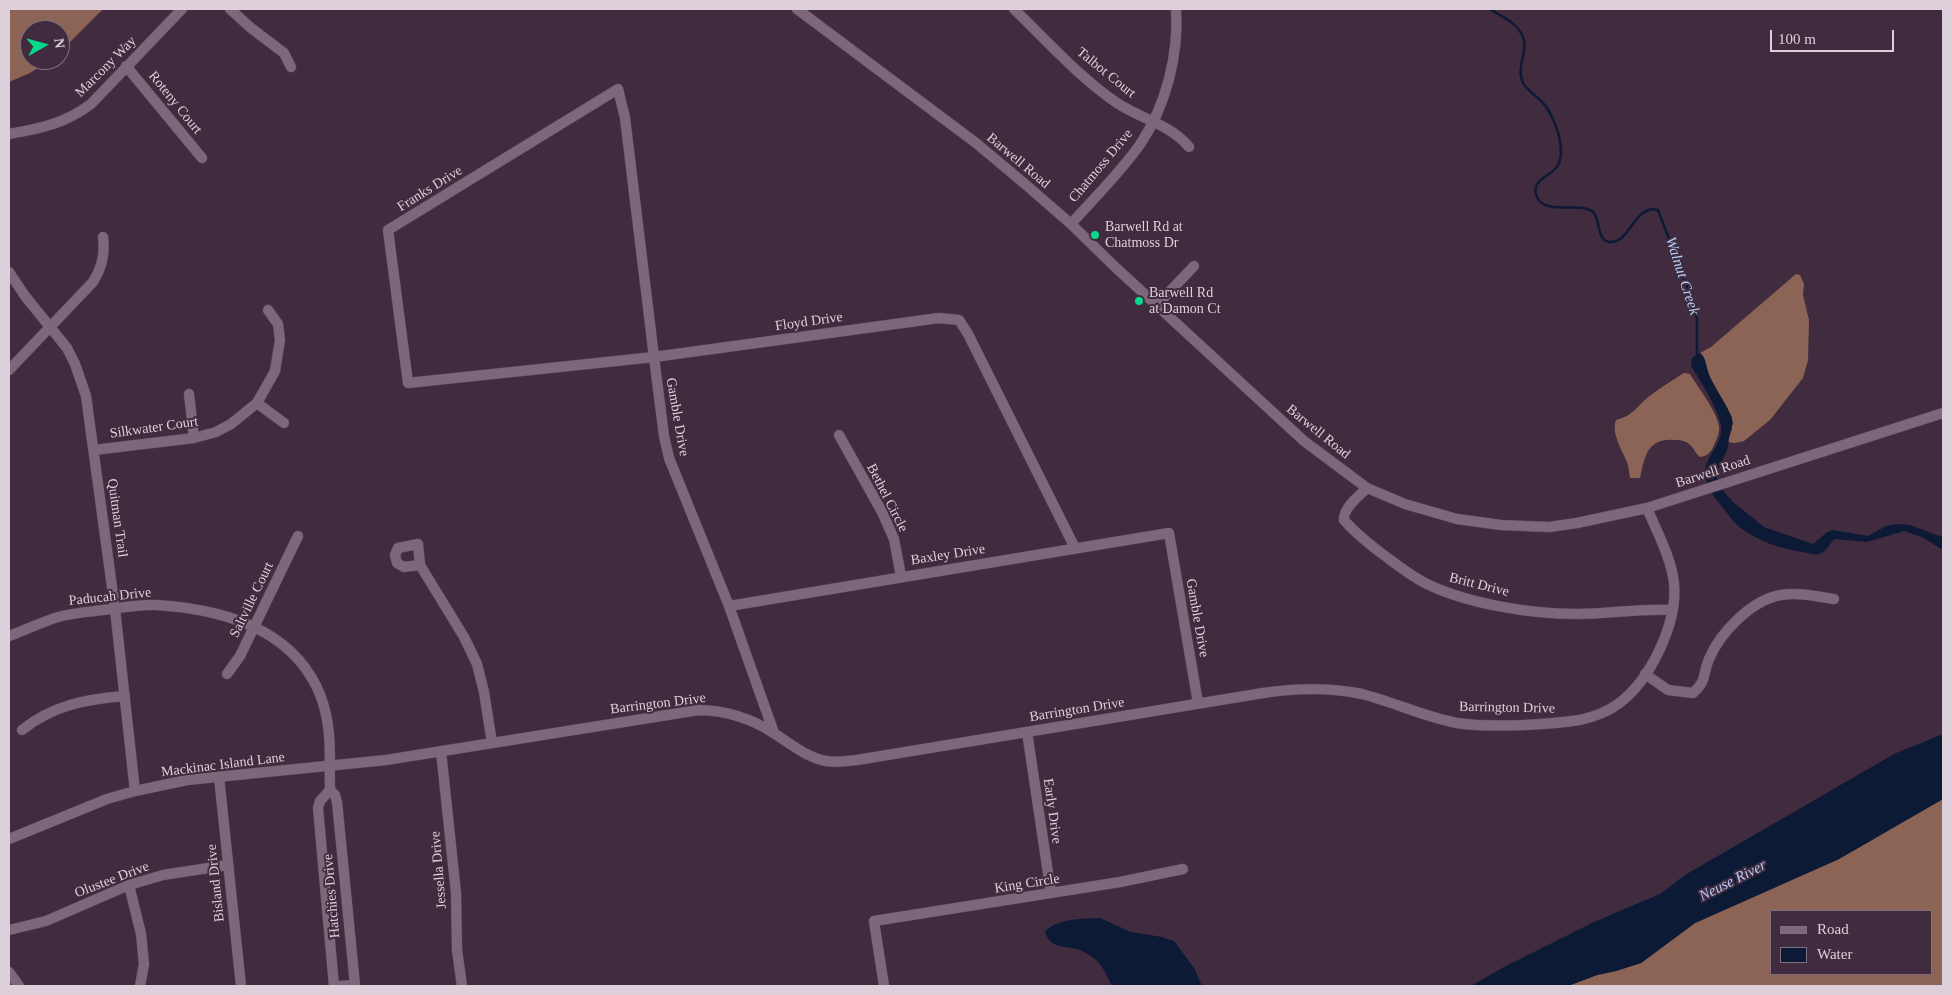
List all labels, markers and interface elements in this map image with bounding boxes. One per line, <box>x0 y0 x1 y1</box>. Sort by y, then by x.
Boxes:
north arrow <box>20 20 70 70</box>
scale bar <box>1772 20 1896 52</box>
text: 100 m <box>1778 31 1816 47</box>
street label: Marcony Way <box>72 33 140 101</box>
text: N <box>51 37 67 49</box>
street label: Talbot Court <box>1073 44 1139 102</box>
street label: Roteny Court <box>145 68 205 138</box>
street label: Chatmoss Drive <box>1065 126 1137 206</box>
street label: Barwell Road <box>983 130 1053 192</box>
street label: Franks Drive <box>394 162 466 216</box>
place label: Barwell Rd at Chatmoss Dr <box>1105 219 1183 252</box>
marker: Barwell Rd at Chatmoss Dr <box>1089 229 1101 241</box>
water label: Walnut Creek <box>1661 235 1703 317</box>
place label: Barwell Rd at Damon Ct <box>1149 285 1221 318</box>
marker: Barwell Rd at Damon Ct <box>1133 295 1145 307</box>
street label: Floyd Drive <box>774 309 844 335</box>
street label: Gamble Drive <box>662 376 692 458</box>
street label: Barwell Road <box>1283 401 1353 463</box>
street label: Silkwater Court <box>109 413 199 443</box>
street label: Barwell Road <box>1674 452 1752 492</box>
street label: Bethel Circle <box>863 461 911 535</box>
street label: Quitman Trail <box>103 478 131 558</box>
street label: Baxley Drive <box>910 541 986 569</box>
street label: Saltville Court <box>226 559 278 641</box>
street label: Britt Drive <box>1447 569 1511 601</box>
street label: Gamble Drive <box>1182 577 1212 659</box>
street label: Paducah Drive <box>68 584 152 610</box>
street label: Barrington Drive <box>609 690 707 718</box>
street label: Barrington Drive <box>1028 694 1126 726</box>
street label: Barrington Drive <box>1459 699 1555 717</box>
street label: Mackinac Island Lane <box>160 749 286 781</box>
street label: Early Drive <box>1039 777 1065 845</box>
street label: Jessella Drive <box>427 830 451 910</box>
street label: Bisland Drive <box>204 843 228 923</box>
street label: Hatchies Drive <box>320 853 344 939</box>
water label: Neuse River <box>1696 856 1770 906</box>
street label: Olustee Drive <box>73 858 151 902</box>
street label: King Circle <box>993 871 1061 897</box>
legend <box>1770 910 1932 975</box>
text: Road <box>1817 921 1849 937</box>
text: Water <box>1817 946 1852 962</box>

